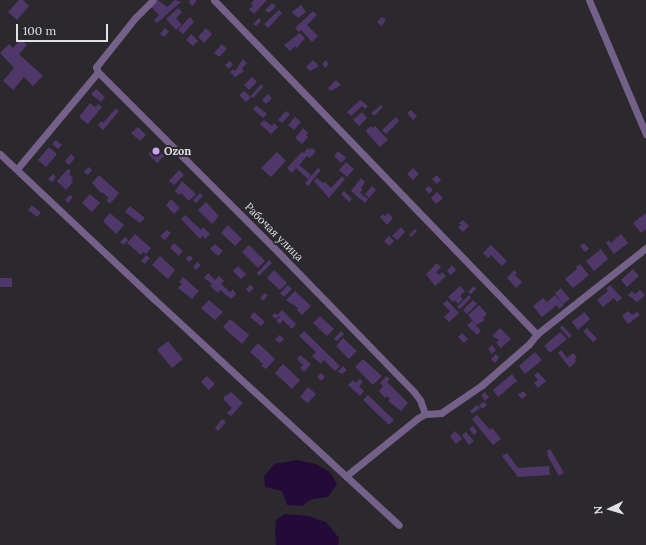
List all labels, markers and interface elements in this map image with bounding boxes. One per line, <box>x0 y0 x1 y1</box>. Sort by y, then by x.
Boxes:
scale bar <box>18 16 110 42</box>
text: 100 m <box>23 23 56 38</box>
place label: Ozon <box>164 144 191 158</box>
marker: Ozon <box>151 146 161 156</box>
street label: Рабочая улица <box>242 200 306 264</box>
north arrow <box>590 489 630 529</box>
text: N <box>591 505 605 515</box>

